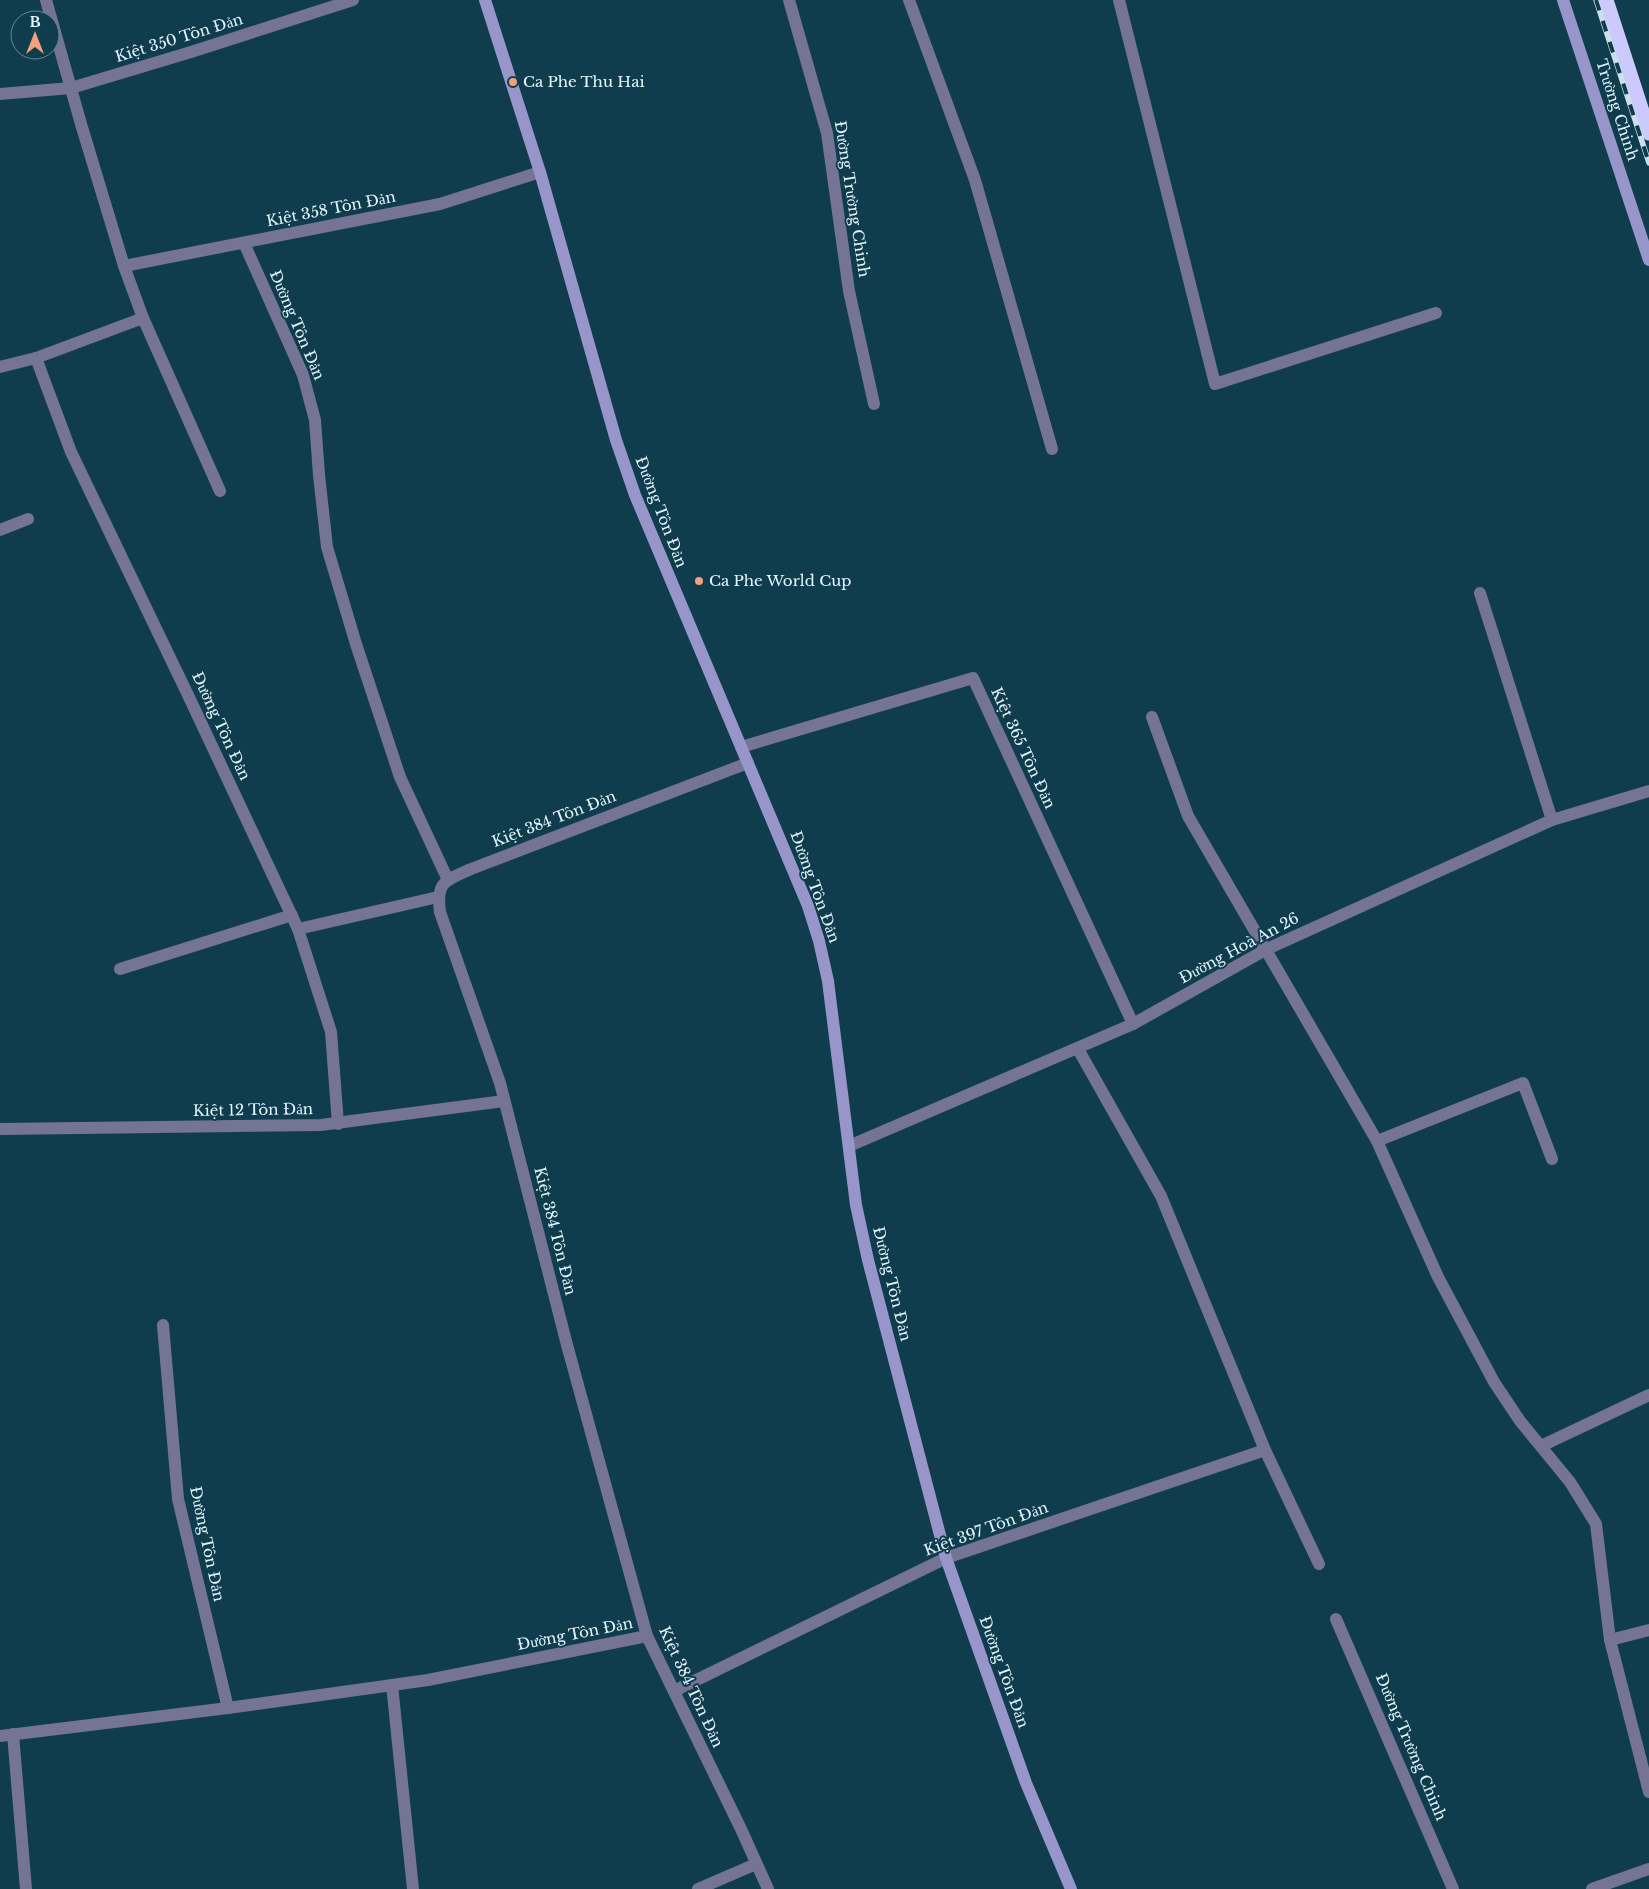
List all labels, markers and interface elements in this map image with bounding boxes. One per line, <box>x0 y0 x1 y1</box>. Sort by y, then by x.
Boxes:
street label: Kiệt 350 Tôn Đản <box>113 9 245 66</box>
north arrow <box>10 10 60 60</box>
text: B <box>29 13 41 31</box>
street label: Trường Chinh <box>1592 57 1643 163</box>
place label: Ca Phe Thu Hai <box>523 72 645 91</box>
marker: Ca Phe Thu Hai <box>507 76 519 88</box>
street label: Đường Trường Chinh <box>831 119 874 278</box>
street label: Kiệt 358 Tôn Đản <box>265 187 397 230</box>
street label: Đường Tôn Đản <box>266 267 329 383</box>
street label: Đường Tôn Đản <box>632 454 691 570</box>
place label: Ca Phe World Cup <box>709 571 851 590</box>
marker: Ca Phe World Cup <box>693 575 705 587</box>
street label: Đường Tôn Đản <box>188 669 255 783</box>
street label: Kiệt 365 Tôn Đản <box>987 684 1060 811</box>
street label: Kiệt 384 Tôn Đản <box>489 786 619 851</box>
street label: Đường Tôn Đản <box>786 828 844 945</box>
street label: Đường Hoà An 26 <box>1176 908 1302 987</box>
street label: Kiệt 12 Tôn Đản <box>193 1099 313 1120</box>
street label: Kiệt 384 Tôn Đản <box>530 1165 581 1297</box>
street label: Đường Tôn Đản <box>869 1225 916 1343</box>
street label: Đường Tôn Đản <box>186 1485 229 1603</box>
street label: Kiệt 397 Tôn Đản <box>921 1497 1050 1560</box>
street label: Đường Tôn Đản <box>515 1613 634 1654</box>
street label: Đường Tôn Đản <box>975 1613 1033 1730</box>
street label: Kiệt 384 Tôn Đản <box>655 1623 728 1750</box>
street label: Đường Trường Chinh <box>1372 1670 1451 1823</box>

